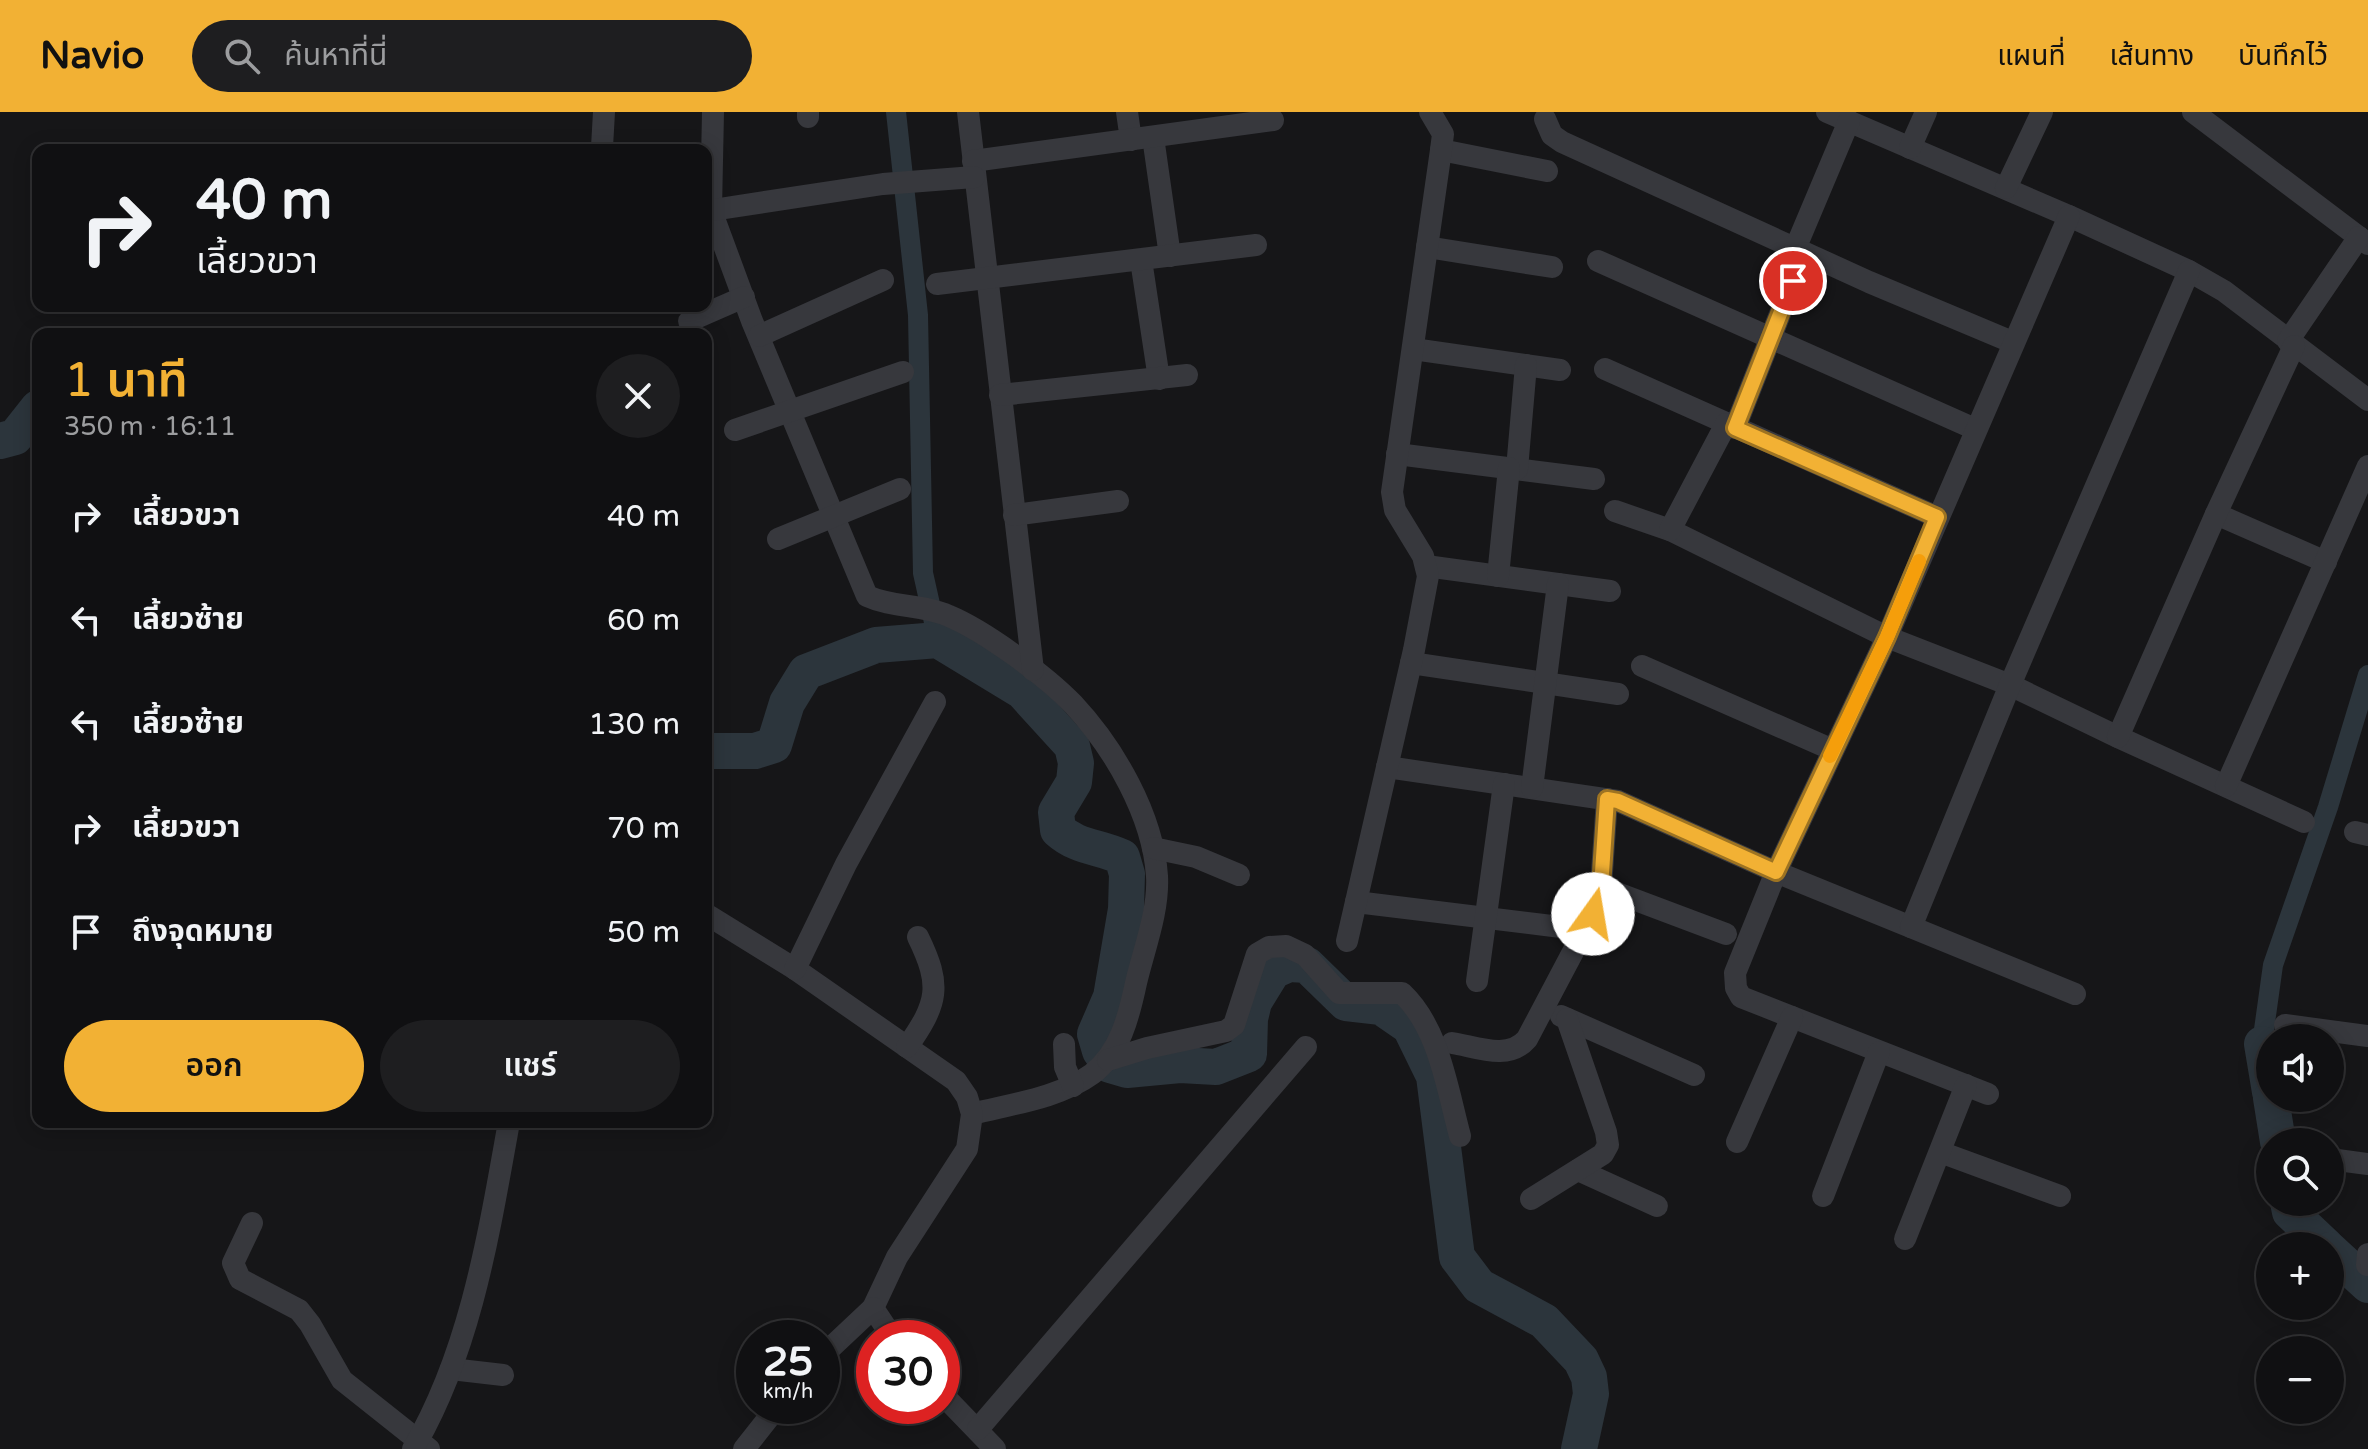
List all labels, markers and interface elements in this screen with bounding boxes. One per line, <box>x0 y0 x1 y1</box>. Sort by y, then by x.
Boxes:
search box <box>192 20 752 92</box>
text: Navio <box>40 33 144 79</box>
icon: search <box>220 34 264 78</box>
text: ค้นหาที่นี่ <box>284 37 388 74</box>
text: แผนที่ <box>1997 39 2065 73</box>
text: เส้นทาง <box>2109 39 2194 73</box>
text: บันทึกไว้ <box>2238 39 2328 73</box>
text: 40 m <box>196 167 332 234</box>
icon: right <box>64 176 168 280</box>
text: เลี้ยวขวา <box>196 240 318 283</box>
pin <box>1759 247 1827 315</box>
icon: arrive <box>1771 259 1815 303</box>
text: 1 นาที <box>64 352 188 410</box>
button: close <box>596 354 680 438</box>
text: 350 m · 16:11 <box>64 411 236 442</box>
icon: right <box>64 494 108 538</box>
text: เลี้ยวขวา <box>132 497 240 534</box>
text: 40 m <box>607 498 680 535</box>
icon: left <box>64 598 108 642</box>
text: เลี้ยวซ้าย <box>132 601 244 638</box>
text: 60 m <box>607 602 680 639</box>
icon: left <box>64 702 108 746</box>
text: เลี้ยวซ้าย <box>132 705 244 742</box>
text: 130 m <box>588 706 680 743</box>
icon: right <box>64 806 108 850</box>
text: เลี้ยวขวา <box>132 809 240 846</box>
text: 70 m <box>607 810 680 847</box>
position arrow <box>1551 872 1635 956</box>
icon: arrive <box>64 910 108 954</box>
text: ถึงจุดหมาย <box>132 913 273 950</box>
text: 50 m <box>607 914 680 951</box>
button: ออก <box>64 1020 364 1112</box>
button: แชร์ <box>380 1020 680 1112</box>
map controls <box>2256 1024 2344 1424</box>
button: sound <box>2256 1024 2344 1112</box>
button: search <box>2256 1128 2344 1216</box>
button: + <box>2256 1232 2344 1320</box>
speed limit sign: 30 <box>856 1320 960 1424</box>
button: − <box>2256 1336 2344 1424</box>
text: 25 <box>763 1338 813 1386</box>
text: km/h <box>763 1380 813 1404</box>

